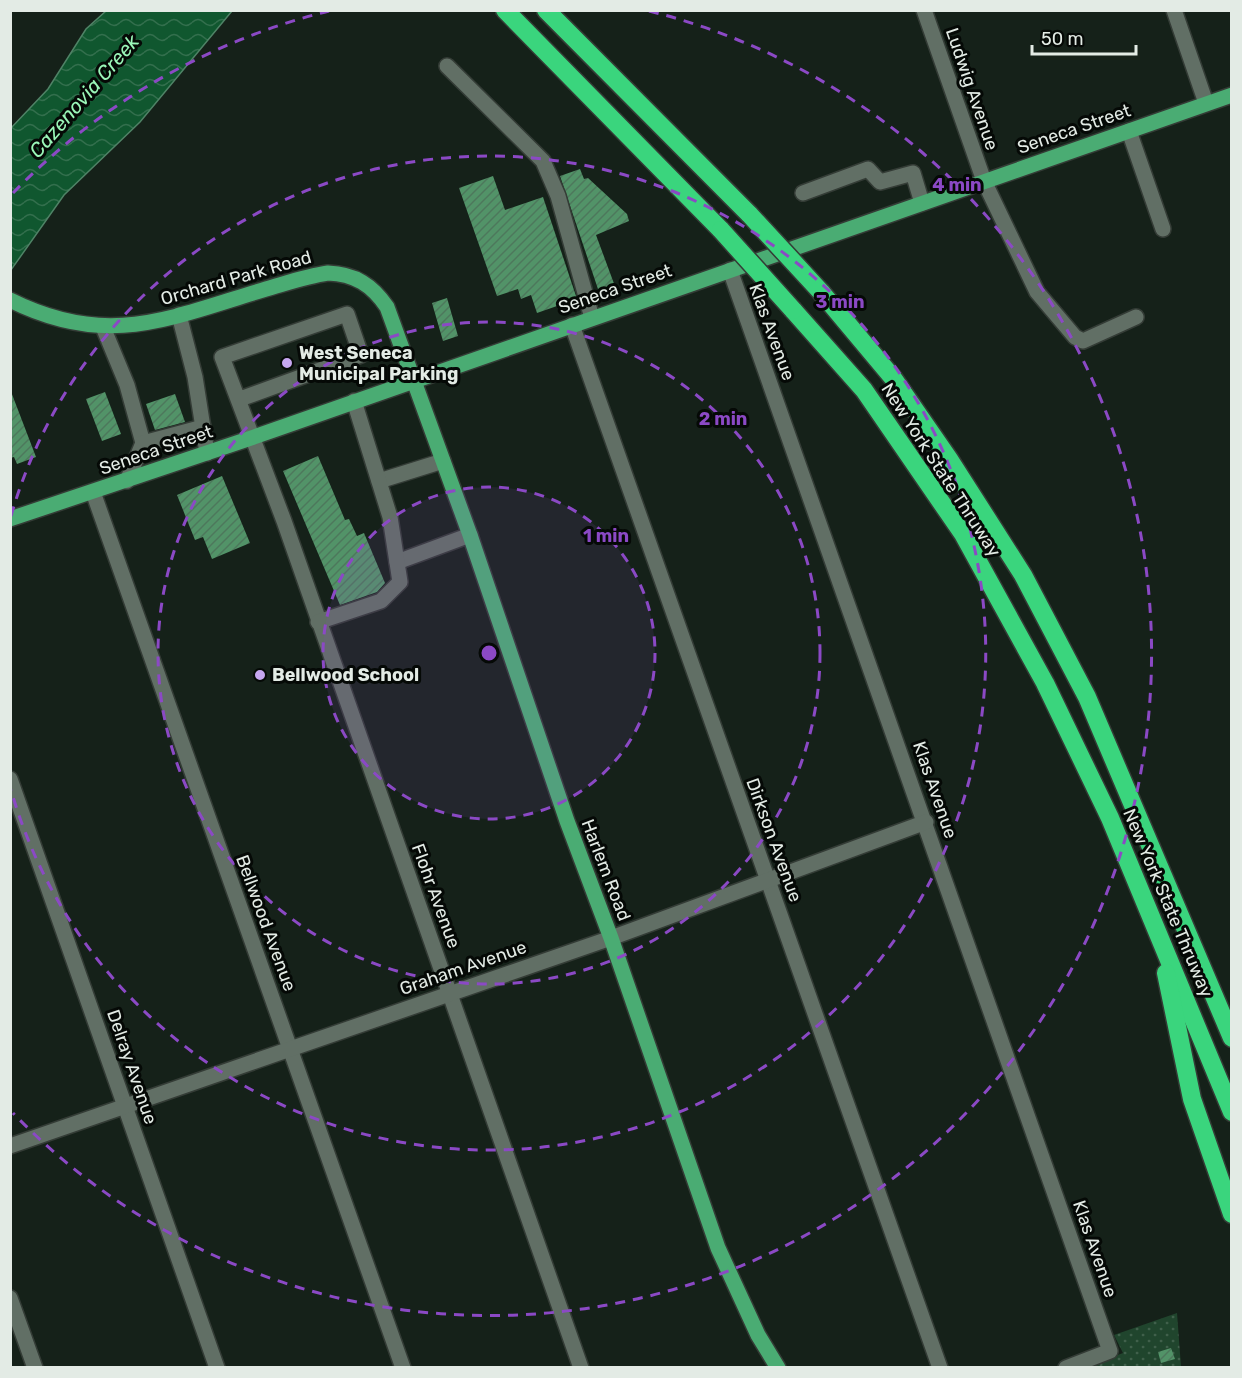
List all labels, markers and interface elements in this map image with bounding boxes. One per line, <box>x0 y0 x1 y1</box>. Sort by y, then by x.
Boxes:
scale bar <box>1032 18 1136 56</box>
street label: Ludwig Avenue <box>941 25 1003 153</box>
text: 50 m <box>1041 28 1084 50</box>
water label: Cazenovia Creek <box>24 29 144 162</box>
street label: Seneca Street <box>1014 99 1134 159</box>
text: 4 min <box>932 174 982 196</box>
street label: Orchard Park Road <box>158 246 314 310</box>
street label: Seneca Street <box>555 259 675 319</box>
street label: Klas Avenue <box>744 281 800 383</box>
text: 3 min <box>816 291 864 313</box>
place label: West Seneca Municipal Parking <box>299 342 458 385</box>
marker: West Seneca Municipal Parking <box>280 356 294 370</box>
street label: New York State Thruway <box>877 379 1005 561</box>
text: 2 min <box>699 408 747 430</box>
street label: Seneca Street <box>96 420 216 480</box>
text: 1 min <box>583 525 629 547</box>
centre of rings <box>479 643 499 663</box>
place label: Bellwood School <box>272 664 419 686</box>
marker: Bellwood School <box>253 668 267 682</box>
street label: Klas Avenue <box>908 739 962 841</box>
street label: Dirkson Avenue <box>741 775 807 905</box>
street label: New York State Thruway <box>1118 805 1218 1001</box>
street label: Harlem Road <box>577 816 635 924</box>
street label: Flohr Avenue <box>407 841 465 951</box>
street label: Bellwood Avenue <box>231 852 301 994</box>
street label: Graham Avenue <box>397 936 529 1000</box>
street label: Delray Avenue <box>102 1007 162 1127</box>
street label: Klas Avenue <box>1068 1198 1122 1300</box>

